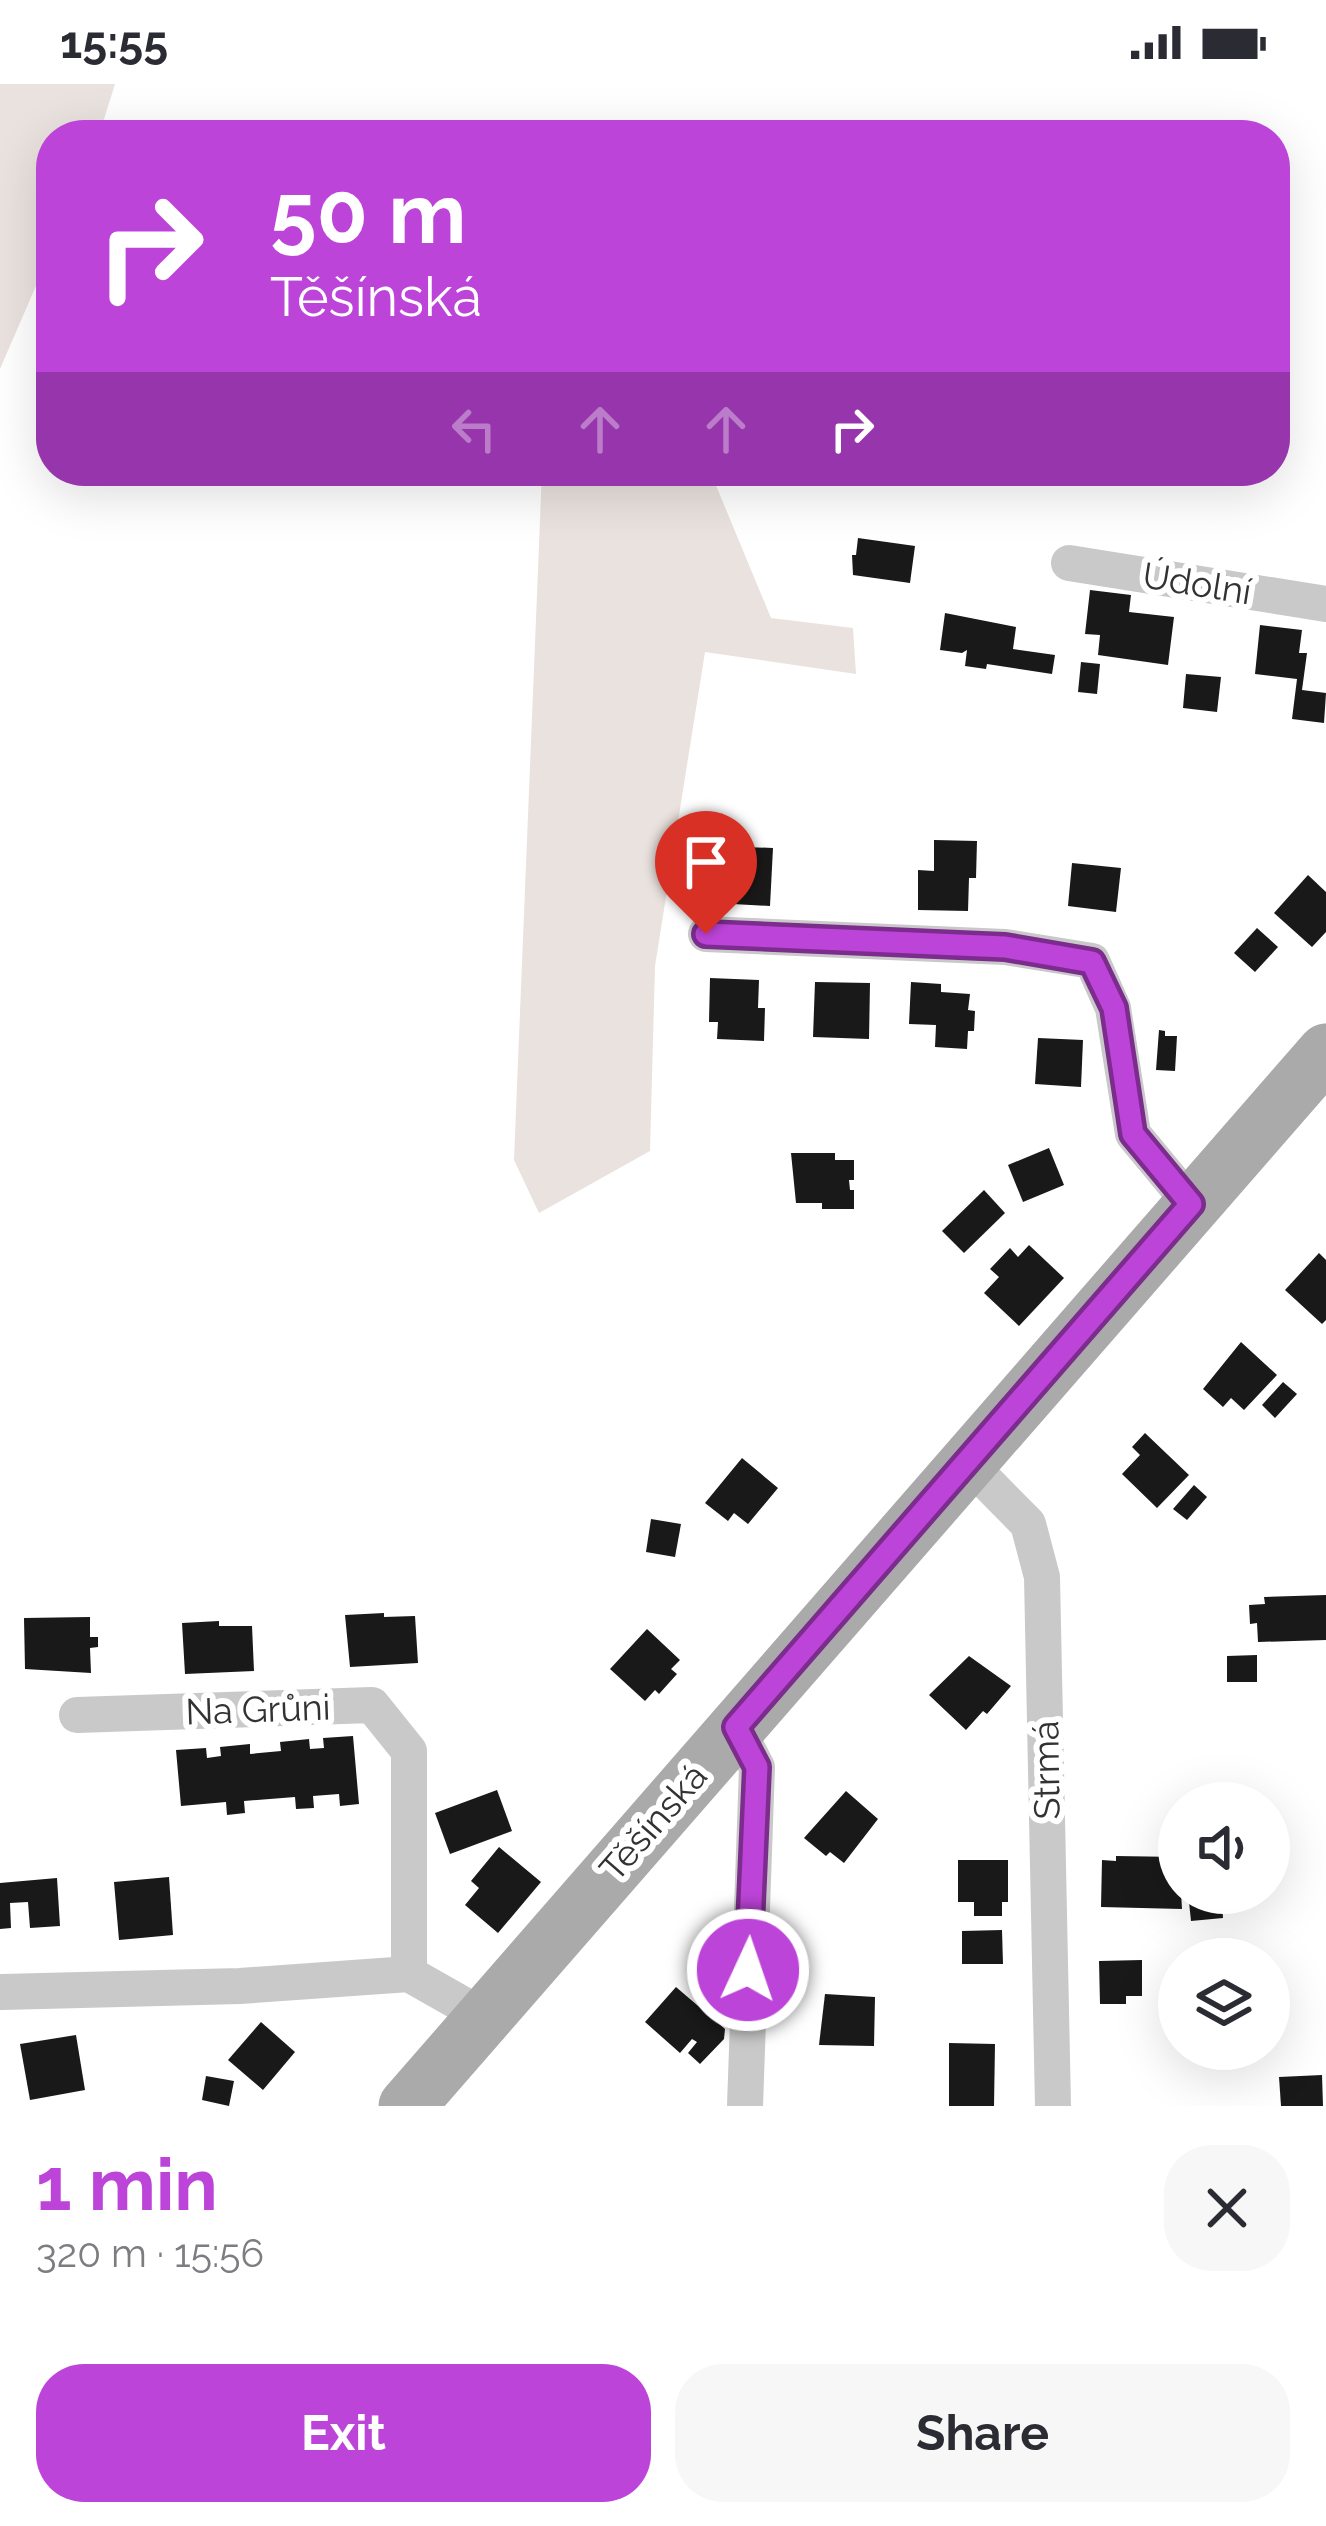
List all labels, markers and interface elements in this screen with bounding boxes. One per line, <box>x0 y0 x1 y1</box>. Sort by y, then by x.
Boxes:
text: 15:55 <box>60 16 168 69</box>
text: 50 m <box>270 164 466 263</box>
icon: right <box>72 168 228 324</box>
text: Těšínská <box>270 265 482 329</box>
icon: left <box>441 396 507 462</box>
icon: ahead <box>567 396 633 462</box>
icon: ahead <box>693 396 759 462</box>
icon: right <box>819 396 885 462</box>
street label: Údolní <box>1140 554 1254 612</box>
pin <box>655 811 757 934</box>
icon: arrive <box>673 829 739 895</box>
street label: Na Grůni <box>185 1685 331 1733</box>
street label: Strmá <box>1024 1720 1068 1820</box>
street label: Těšínská <box>591 1755 715 1889</box>
map controls <box>1158 1782 1290 2070</box>
button: sound <box>1158 1782 1290 1914</box>
position arrow <box>685 1907 811 2033</box>
button: layers <box>1158 1938 1290 2070</box>
text: 1 min <box>36 2142 218 2227</box>
button: close <box>1164 2145 1290 2271</box>
text: 320 m · 15:56 <box>36 2230 264 2276</box>
button: Exit <box>36 2364 651 2502</box>
button: Share <box>675 2364 1290 2502</box>

